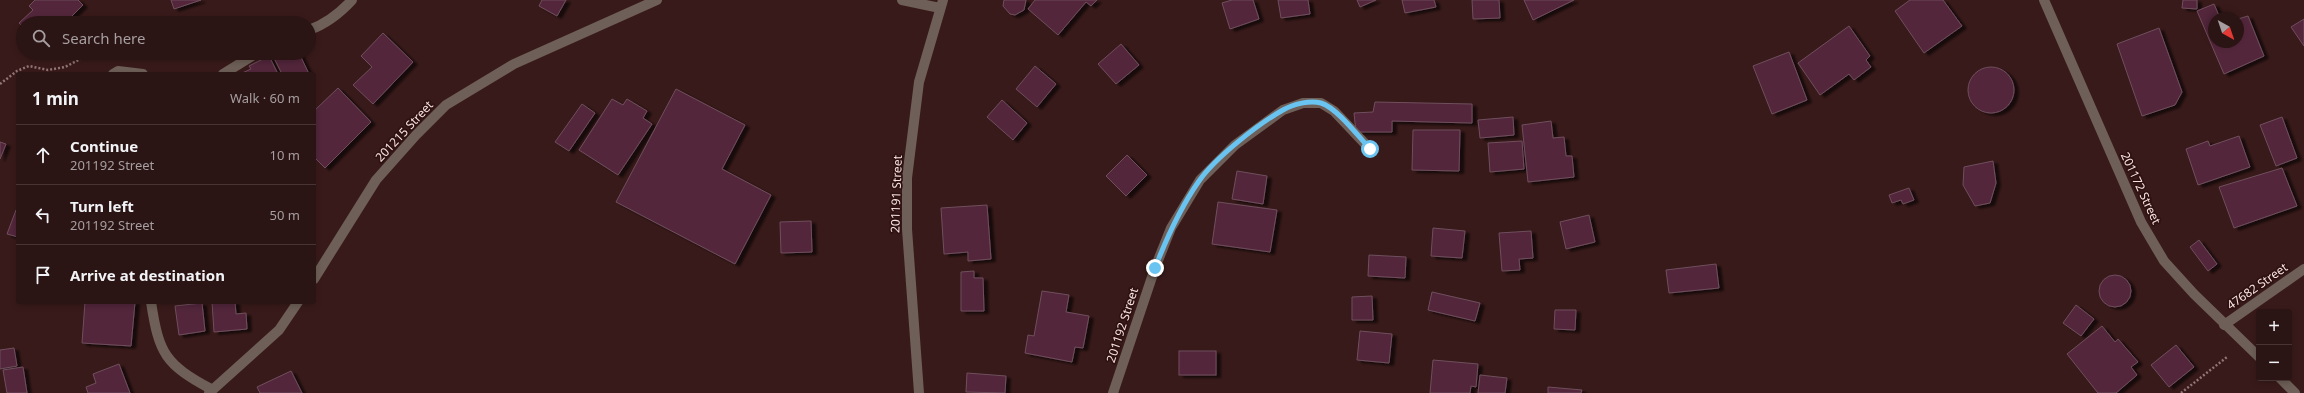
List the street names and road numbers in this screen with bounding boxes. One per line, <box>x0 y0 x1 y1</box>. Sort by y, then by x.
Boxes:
street label: 201215 Street <box>371 96 437 165</box>
street label: 201172 Street <box>2117 149 2165 227</box>
street label: 201191 Street <box>886 154 906 233</box>
street label: 47682 Street <box>2223 258 2291 313</box>
street label: 201192 Street <box>1102 285 1142 365</box>

